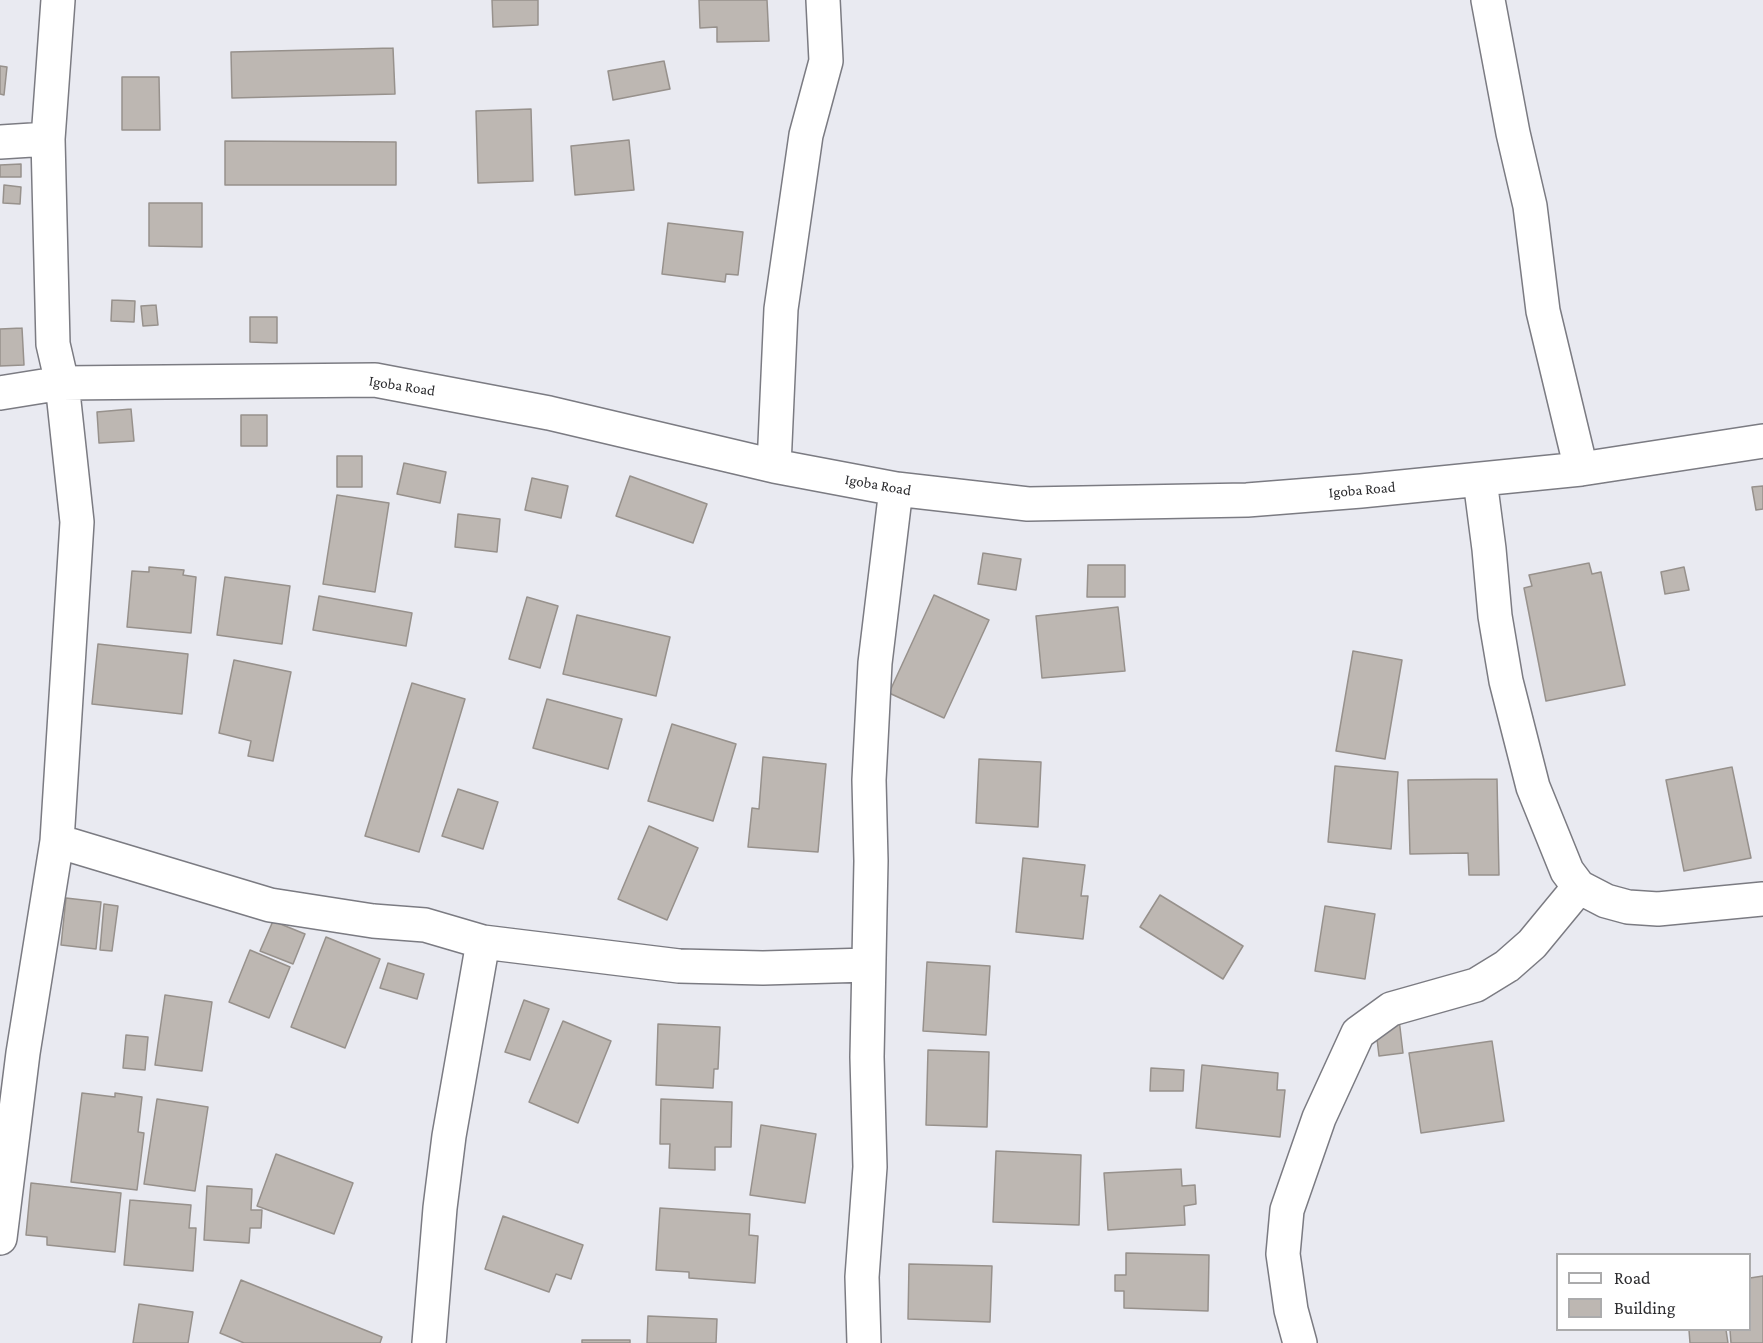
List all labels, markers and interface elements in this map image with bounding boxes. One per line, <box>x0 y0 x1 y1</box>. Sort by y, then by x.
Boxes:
street label: Igoba Road <box>367 372 437 400</box>
street label: Igoba Road <box>843 470 913 500</box>
street label: Igoba Road <box>1328 478 1396 502</box>
legend <box>1556 1253 1751 1331</box>
text: Road <box>1614 1268 1651 1288</box>
text: Building <box>1614 1298 1675 1318</box>

